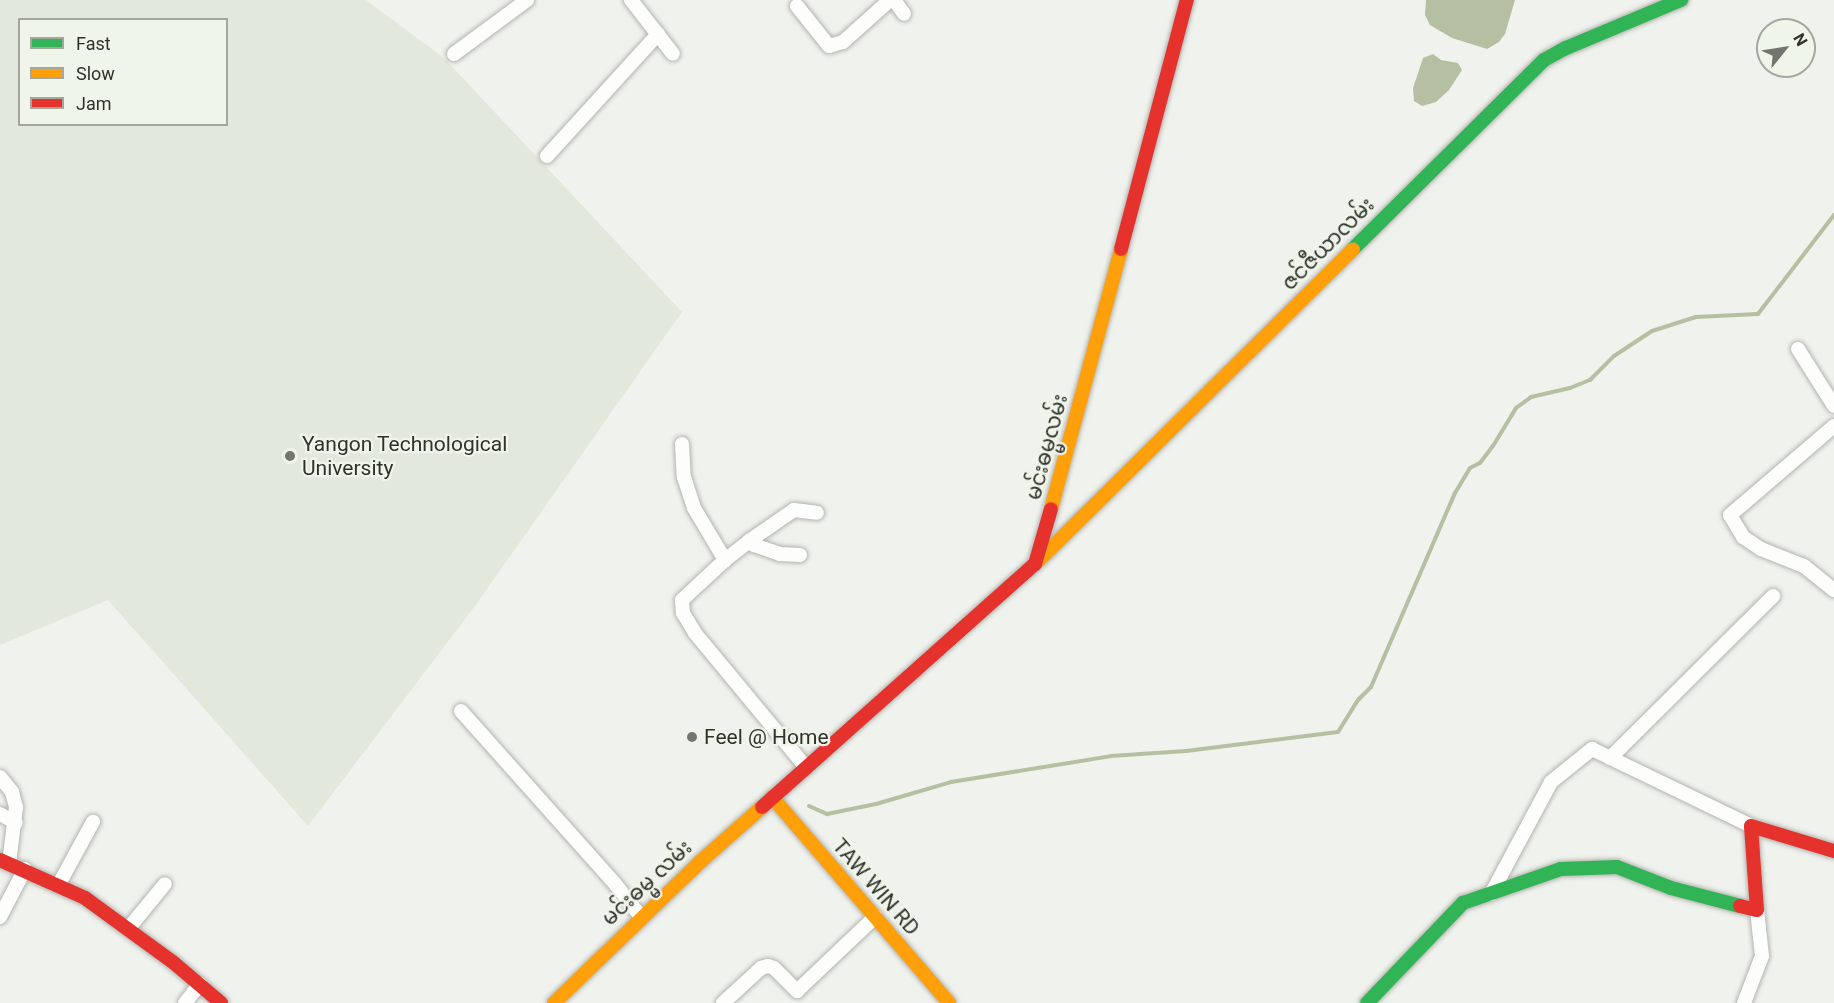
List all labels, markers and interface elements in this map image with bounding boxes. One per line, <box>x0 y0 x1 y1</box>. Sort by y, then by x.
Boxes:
legend <box>18 18 228 126</box>
north arrow <box>1756 18 1816 78</box>
text: N <box>1789 30 1811 49</box>
text: Fast <box>76 33 111 54</box>
text: Slow <box>76 63 115 84</box>
text: Jam <box>76 93 112 114</box>
street label: ဇင်ဇီယာလမ်း <box>1276 192 1380 296</box>
street label: မင်းဓမ္မလမ်း <box>1021 391 1073 503</box>
place label: Yangon Technological University <box>302 431 508 481</box>
marker: Yangon Technological University <box>283 449 297 463</box>
place label: Feel @ Home <box>704 724 829 750</box>
marker: Feel @ Home <box>685 730 699 744</box>
street label: TAW WIN RD <box>827 834 925 940</box>
street label: မင်းဓမ္မ လမ်း <box>597 835 697 931</box>

